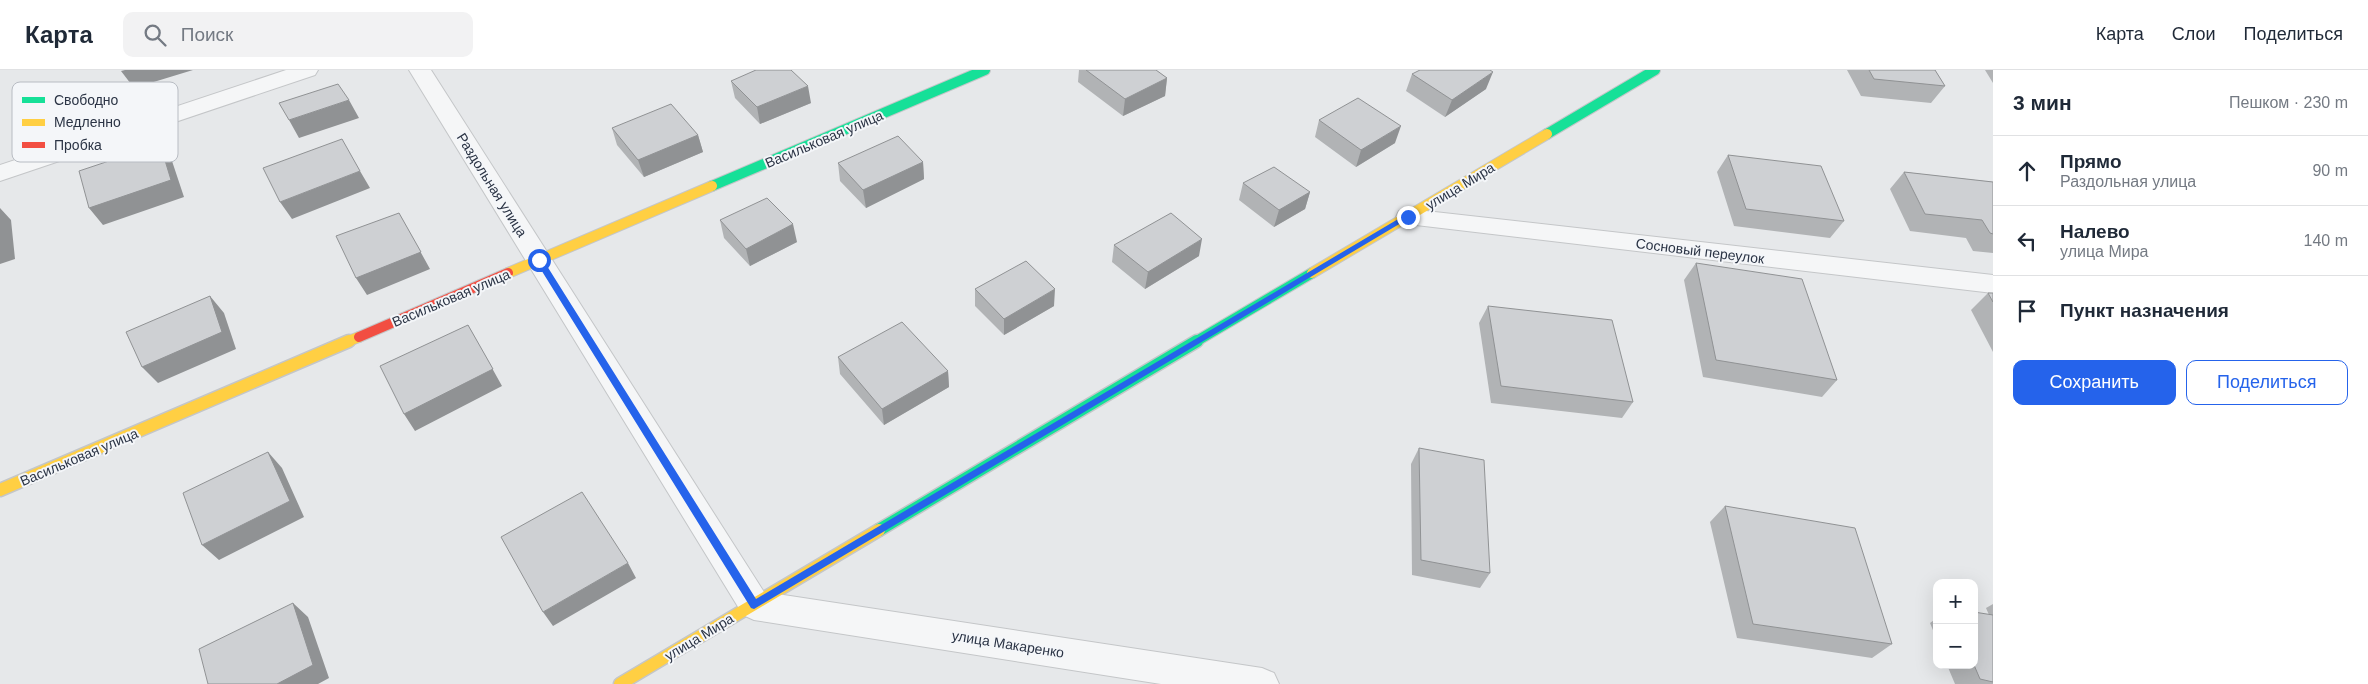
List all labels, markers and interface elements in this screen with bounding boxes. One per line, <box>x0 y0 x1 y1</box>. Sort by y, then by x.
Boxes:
search box <box>123 12 473 57</box>
text: Карта <box>25 21 93 48</box>
icon: search <box>141 21 169 49</box>
text: Поиск <box>181 24 233 45</box>
text: Карта <box>2096 24 2144 44</box>
text: Слои <box>2172 24 2216 44</box>
text: Поделиться <box>2244 24 2343 44</box>
legend <box>12 82 178 162</box>
text: 3 мин <box>2013 91 2072 114</box>
text: Свободно <box>54 92 119 108</box>
text: Пешком · 230 m <box>2229 94 2348 111</box>
street label: Васильковая улица <box>763 107 886 171</box>
text: Медленно <box>54 114 121 130</box>
street label: Раздольная улица <box>454 130 530 240</box>
text: Пробка <box>54 137 102 153</box>
text: Прямо <box>2060 151 2122 172</box>
icon: ahead <box>2013 157 2041 185</box>
street label: улица Мира <box>1423 159 1497 213</box>
text: 90 m <box>2312 162 2348 179</box>
text: Раздольная улица <box>2060 173 2196 190</box>
route end <box>1397 206 1420 229</box>
text: Налево <box>2060 221 2130 242</box>
icon: left <box>2013 227 2041 255</box>
text: 140 m <box>2304 232 2348 249</box>
street label: Сосновый переулок <box>1635 235 1766 267</box>
text: улица Мира <box>2060 243 2149 260</box>
route start <box>528 249 551 272</box>
street label: Васильковая улица <box>390 266 513 330</box>
icon: arrive <box>2013 297 2041 325</box>
text: Пункт назначения <box>2060 300 2229 321</box>
button: Сохранить <box>2013 360 2176 405</box>
button: Поделиться <box>2186 360 2348 405</box>
street label: Васильковая улица <box>18 425 141 489</box>
map controls <box>1933 579 1978 669</box>
button: + <box>1933 579 1978 624</box>
street label: улица Мира <box>662 610 736 664</box>
button: − <box>1933 624 1978 669</box>
street label: улица Макаренко <box>951 627 1066 661</box>

